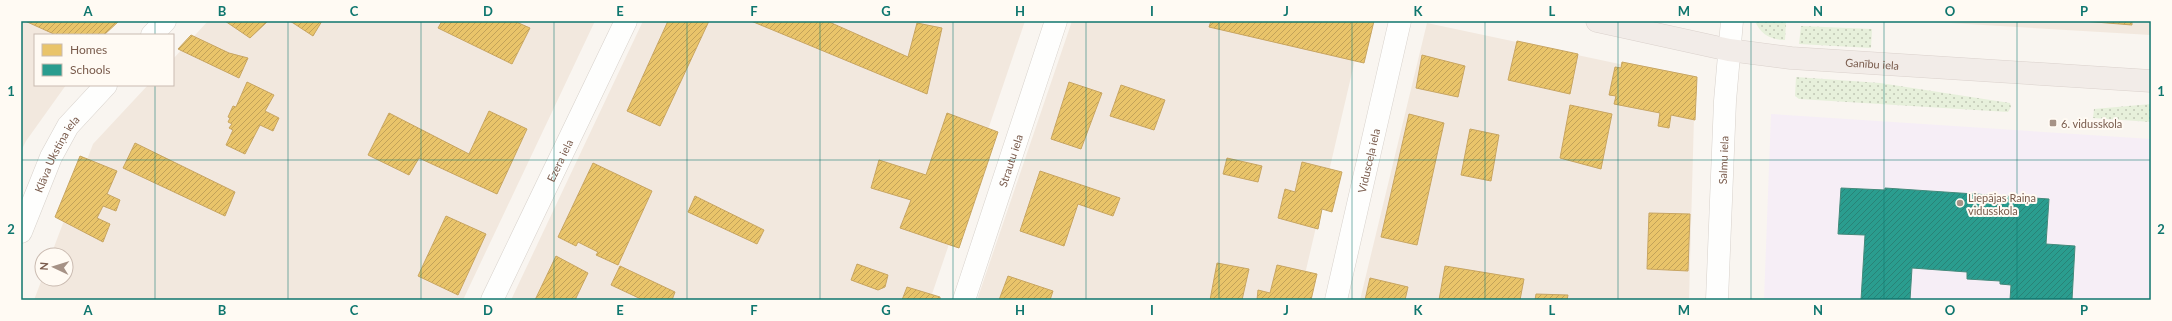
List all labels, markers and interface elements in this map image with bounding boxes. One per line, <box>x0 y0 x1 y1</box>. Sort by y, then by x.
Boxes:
text: A <box>82 3 93 19</box>
text: B <box>218 3 227 19</box>
text: C <box>350 3 359 19</box>
text: D <box>483 3 493 19</box>
text: E <box>616 3 624 19</box>
text: F <box>750 3 758 19</box>
text: G <box>881 3 891 19</box>
text: H <box>1015 3 1025 19</box>
text: I <box>1150 3 1154 19</box>
text: J <box>1283 3 1289 19</box>
text: K <box>1414 3 1424 19</box>
text: L <box>1549 3 1556 19</box>
text: M <box>1678 3 1690 19</box>
text: N <box>1813 3 1823 19</box>
text: O <box>1945 3 1956 19</box>
text: P <box>2080 3 2088 19</box>
legend <box>34 34 174 86</box>
text: Homes <box>70 42 107 57</box>
street label: Ganību iela <box>1845 55 1900 71</box>
text: Schools <box>70 62 111 77</box>
text: 1 <box>7 83 15 99</box>
text: 1 <box>2157 83 2165 99</box>
street label: Klāva Ukstiņa iela <box>31 112 81 194</box>
place label: 6. vidusskola <box>2061 117 2122 130</box>
marker: 6. vidusskola <box>2048 118 2058 128</box>
street label: Vidusceļa iela <box>1354 127 1382 194</box>
street label: Strautu iela <box>995 132 1025 188</box>
street label: Salmu iela <box>1715 136 1730 185</box>
street label: Ezera iela <box>543 137 575 184</box>
place label: Liepājas Raiņa vidusskola <box>1968 191 2036 217</box>
marker: Liepājas Raiņa vidusskola <box>1955 198 1965 208</box>
text: 2 <box>7 221 15 237</box>
text: 2 <box>2157 221 2165 237</box>
north arrow <box>34 247 74 287</box>
text: N <box>37 262 50 271</box>
text: A <box>82 302 93 318</box>
text: B <box>218 302 227 318</box>
text: C <box>350 302 359 318</box>
text: D <box>483 302 493 318</box>
text: E <box>616 302 624 318</box>
text: F <box>750 302 758 318</box>
text: G <box>881 302 891 318</box>
text: H <box>1015 302 1025 318</box>
text: I <box>1150 302 1154 318</box>
text: J <box>1283 302 1289 318</box>
text: K <box>1414 302 1424 318</box>
text: L <box>1549 302 1556 318</box>
text: M <box>1678 302 1690 318</box>
text: N <box>1813 302 1823 318</box>
text: O <box>1945 302 1956 318</box>
text: P <box>2080 302 2088 318</box>

